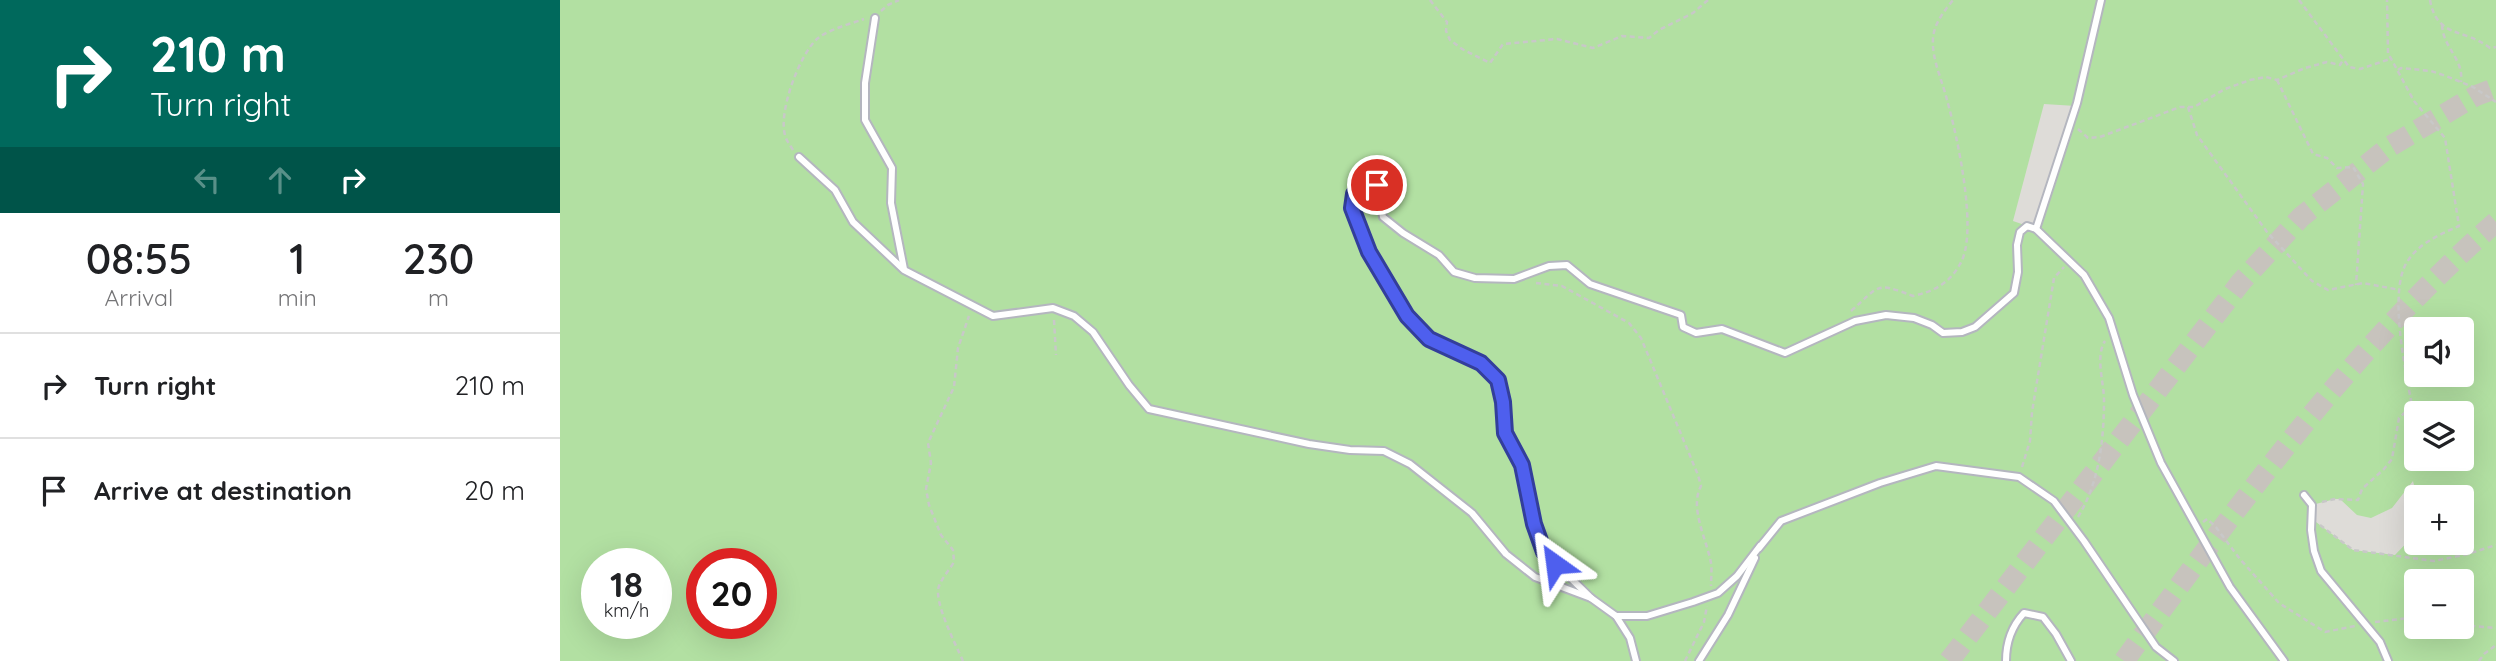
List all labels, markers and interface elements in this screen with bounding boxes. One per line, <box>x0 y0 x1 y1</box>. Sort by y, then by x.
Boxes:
text: 210 m <box>150 23 286 84</box>
icon: right <box>35 28 126 119</box>
text: Turn right <box>150 84 291 124</box>
pin <box>1347 155 1407 215</box>
icon: left <box>188 161 226 199</box>
icon: ahead <box>261 161 299 199</box>
icon: right <box>334 161 372 199</box>
icon: arrive <box>1358 166 1396 204</box>
text: 08:55 <box>86 232 192 285</box>
text: 1 <box>289 232 305 285</box>
text: 230 <box>403 232 474 285</box>
text: Arrival <box>104 283 173 312</box>
text: min <box>278 283 317 312</box>
text: m <box>428 283 449 312</box>
map controls <box>2404 317 2474 639</box>
button: sound <box>2404 317 2474 387</box>
icon: right <box>35 367 73 405</box>
text: Turn right <box>94 369 216 402</box>
text: 210 m <box>455 369 525 402</box>
button: layers <box>2404 401 2474 471</box>
icon: arrive <box>35 472 73 510</box>
text: Arrive at destination <box>94 474 352 507</box>
text: 20 m <box>464 474 525 507</box>
button: + <box>2404 485 2474 555</box>
position arrow <box>1518 527 1592 601</box>
speed limit sign: 20 <box>686 548 777 639</box>
text: 18 <box>610 562 643 606</box>
button: − <box>2404 569 2474 639</box>
text: km/h <box>604 599 649 622</box>

